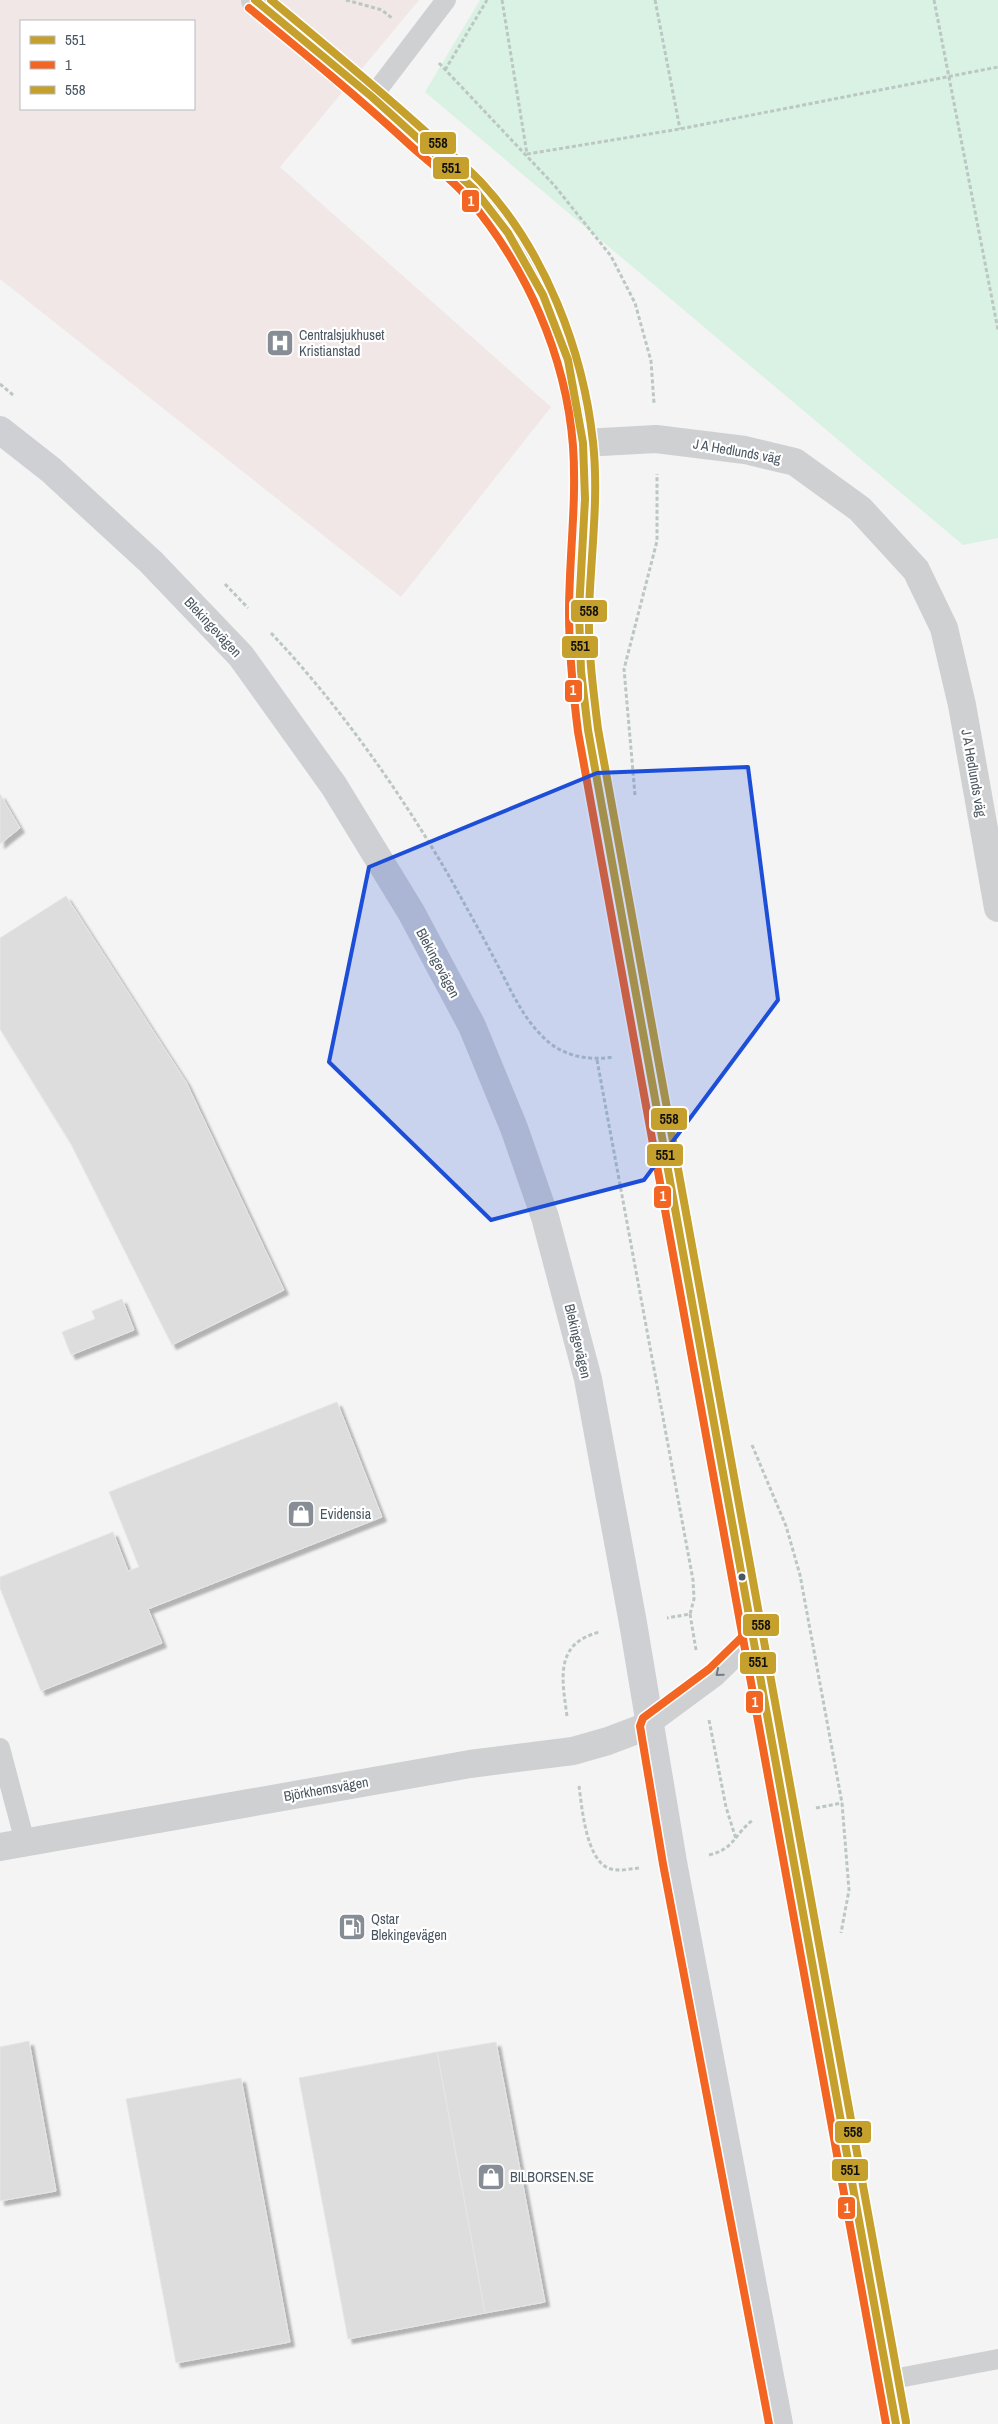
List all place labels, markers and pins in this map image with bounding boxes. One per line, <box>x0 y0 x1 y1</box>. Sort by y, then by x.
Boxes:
place label: Centralsjukhuset Kristianstad <box>299 326 385 360</box>
hospital icon: Centralsjukhuset Kristianstad <box>265 328 295 358</box>
shop icon: Evidensia <box>286 1499 316 1529</box>
place label: Evidensia <box>320 1505 372 1523</box>
unlabelled marker <box>737 1572 747 1582</box>
place label: Qstar Blekingevägen <box>371 1910 447 1944</box>
fuel station icon: Qstar Blekingevägen <box>337 1912 367 1942</box>
shop icon: BILBORSEN.SE <box>476 2162 506 2192</box>
place label: BILBORSEN.SE <box>510 2168 594 2186</box>

